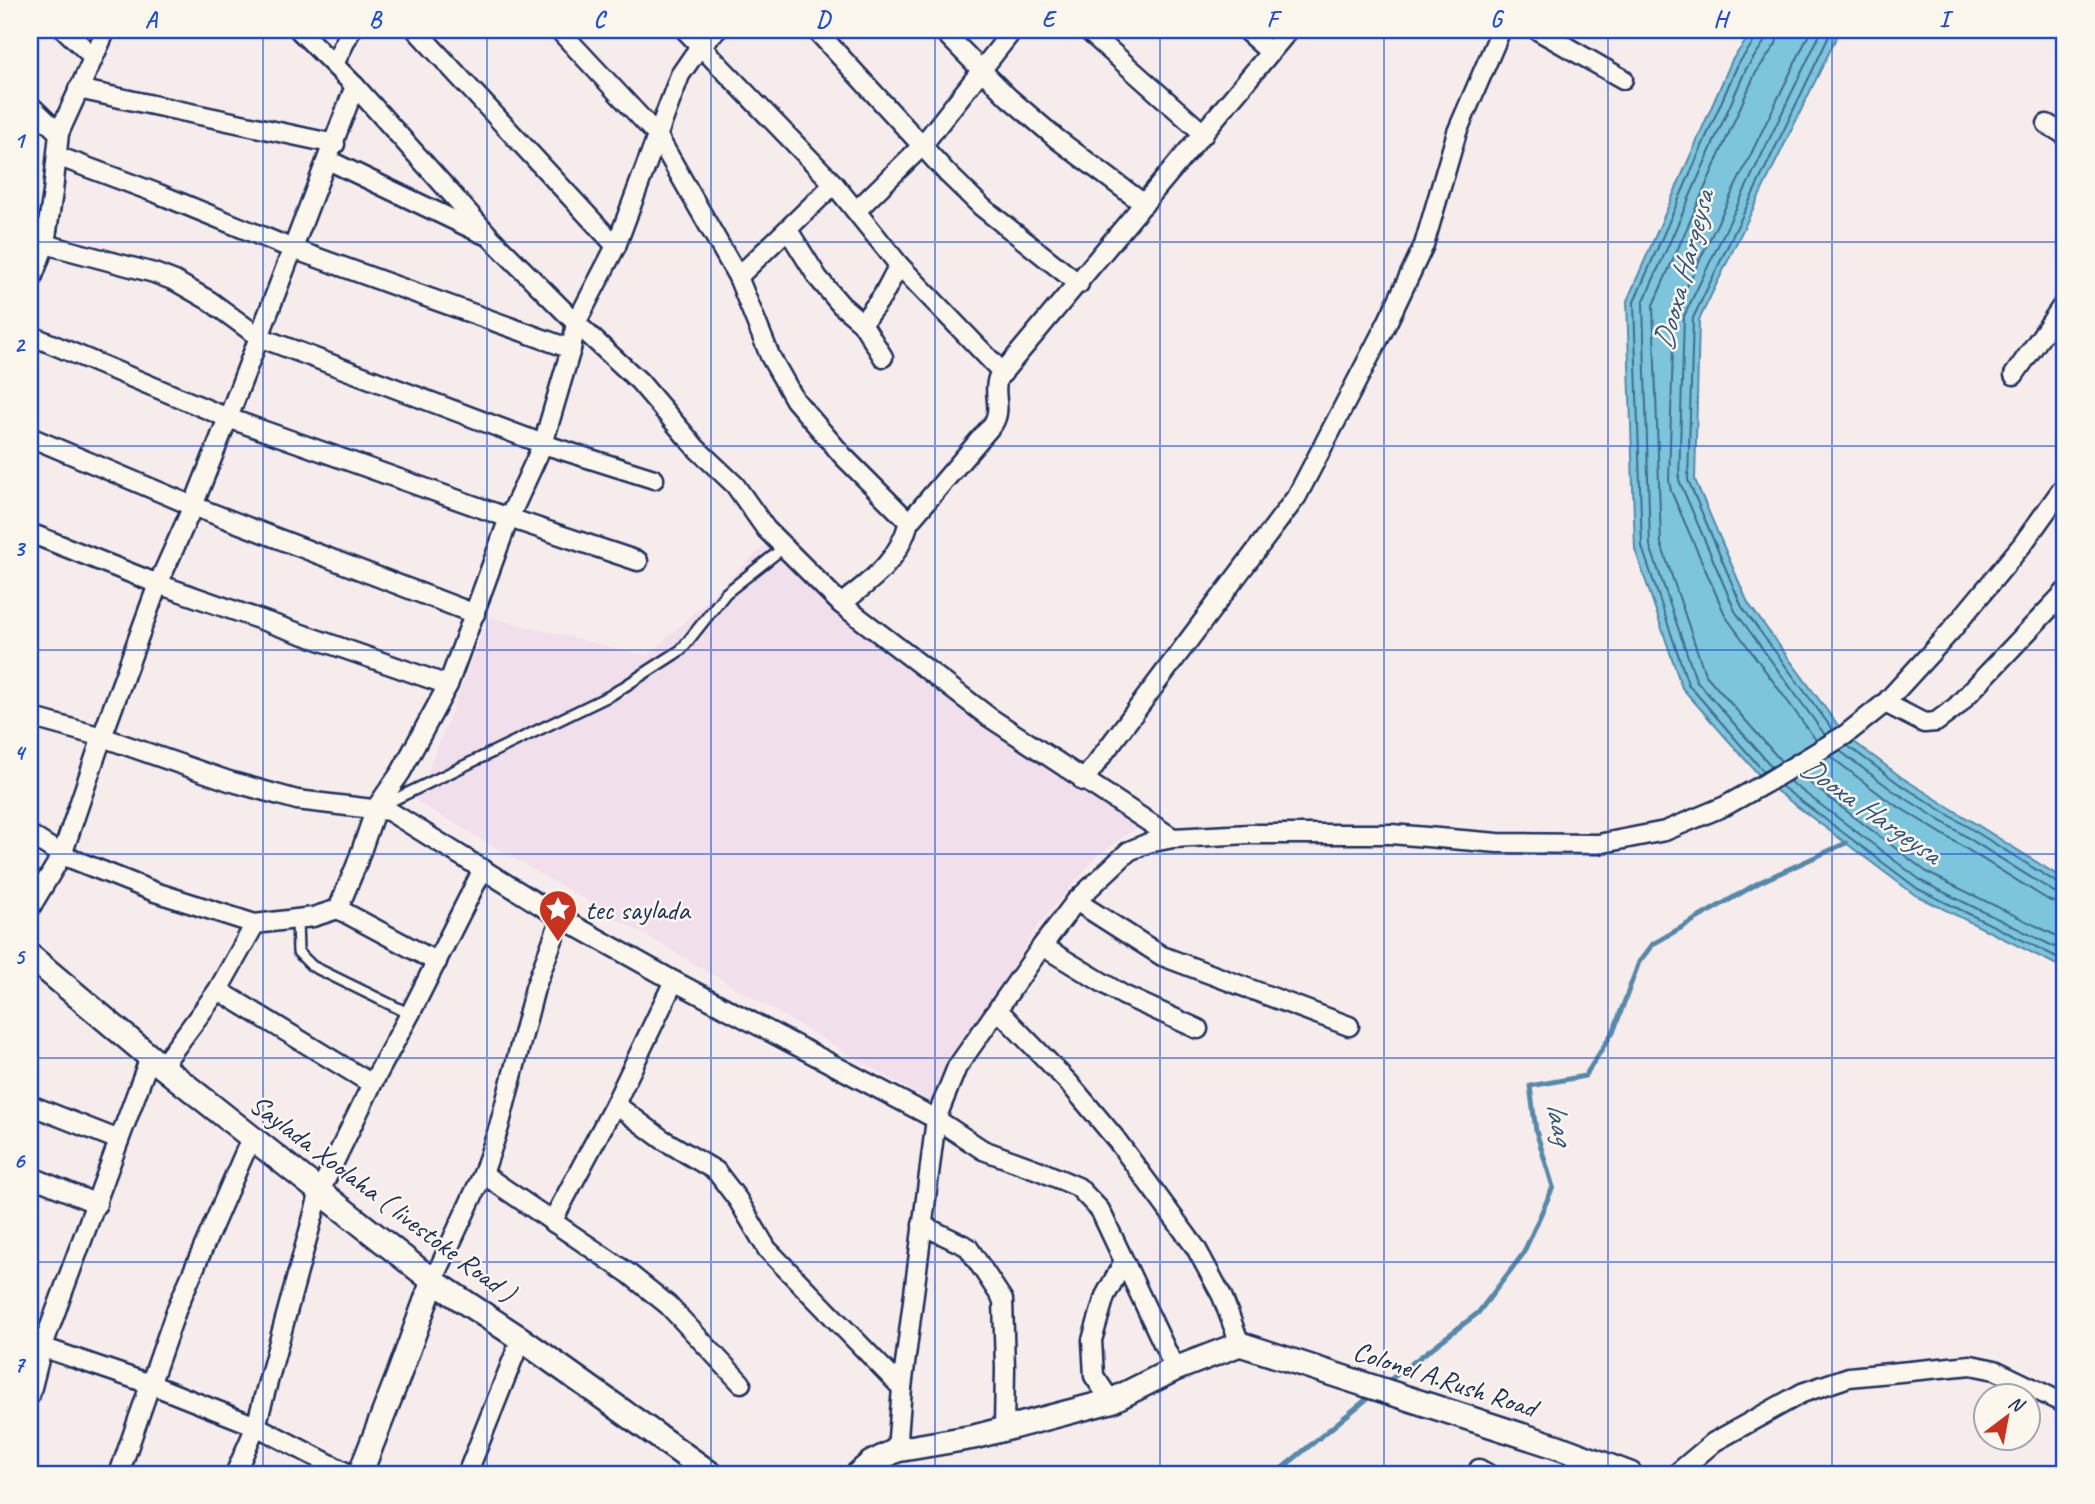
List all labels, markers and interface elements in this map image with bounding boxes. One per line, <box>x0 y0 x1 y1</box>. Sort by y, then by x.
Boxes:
text: A <box>145 5 159 34</box>
text: B <box>369 5 383 34</box>
text: C <box>594 5 608 34</box>
text: D <box>816 5 832 34</box>
text: E <box>1042 5 1058 34</box>
text: F <box>1267 5 1283 34</box>
text: G <box>1490 5 1505 34</box>
text: H <box>1713 5 1731 34</box>
text: I <box>1939 5 1954 34</box>
text: 1 <box>14 126 27 155</box>
water label: Dooxa Hargeysa <box>1644 183 1723 353</box>
text: 2 <box>14 330 27 359</box>
text: 3 <box>14 534 27 563</box>
text: 4 <box>14 738 27 767</box>
water label: Dooxa Hargeysa <box>1793 748 1952 874</box>
place icon: tec saylada <box>537 888 579 943</box>
place label: tec saylada <box>585 892 692 927</box>
text: 5 <box>14 942 26 971</box>
street label: Saylada Xoolaha ( livestoke Road ) <box>243 1086 524 1311</box>
water label: laag <box>1537 1099 1584 1151</box>
text: 6 <box>14 1146 27 1175</box>
street label: Colonel A.Rush Road <box>1349 1333 1545 1426</box>
text: 7 <box>14 1350 27 1379</box>
north arrow <box>1972 1382 2042 1452</box>
text: N <box>2004 1390 2030 1418</box>

